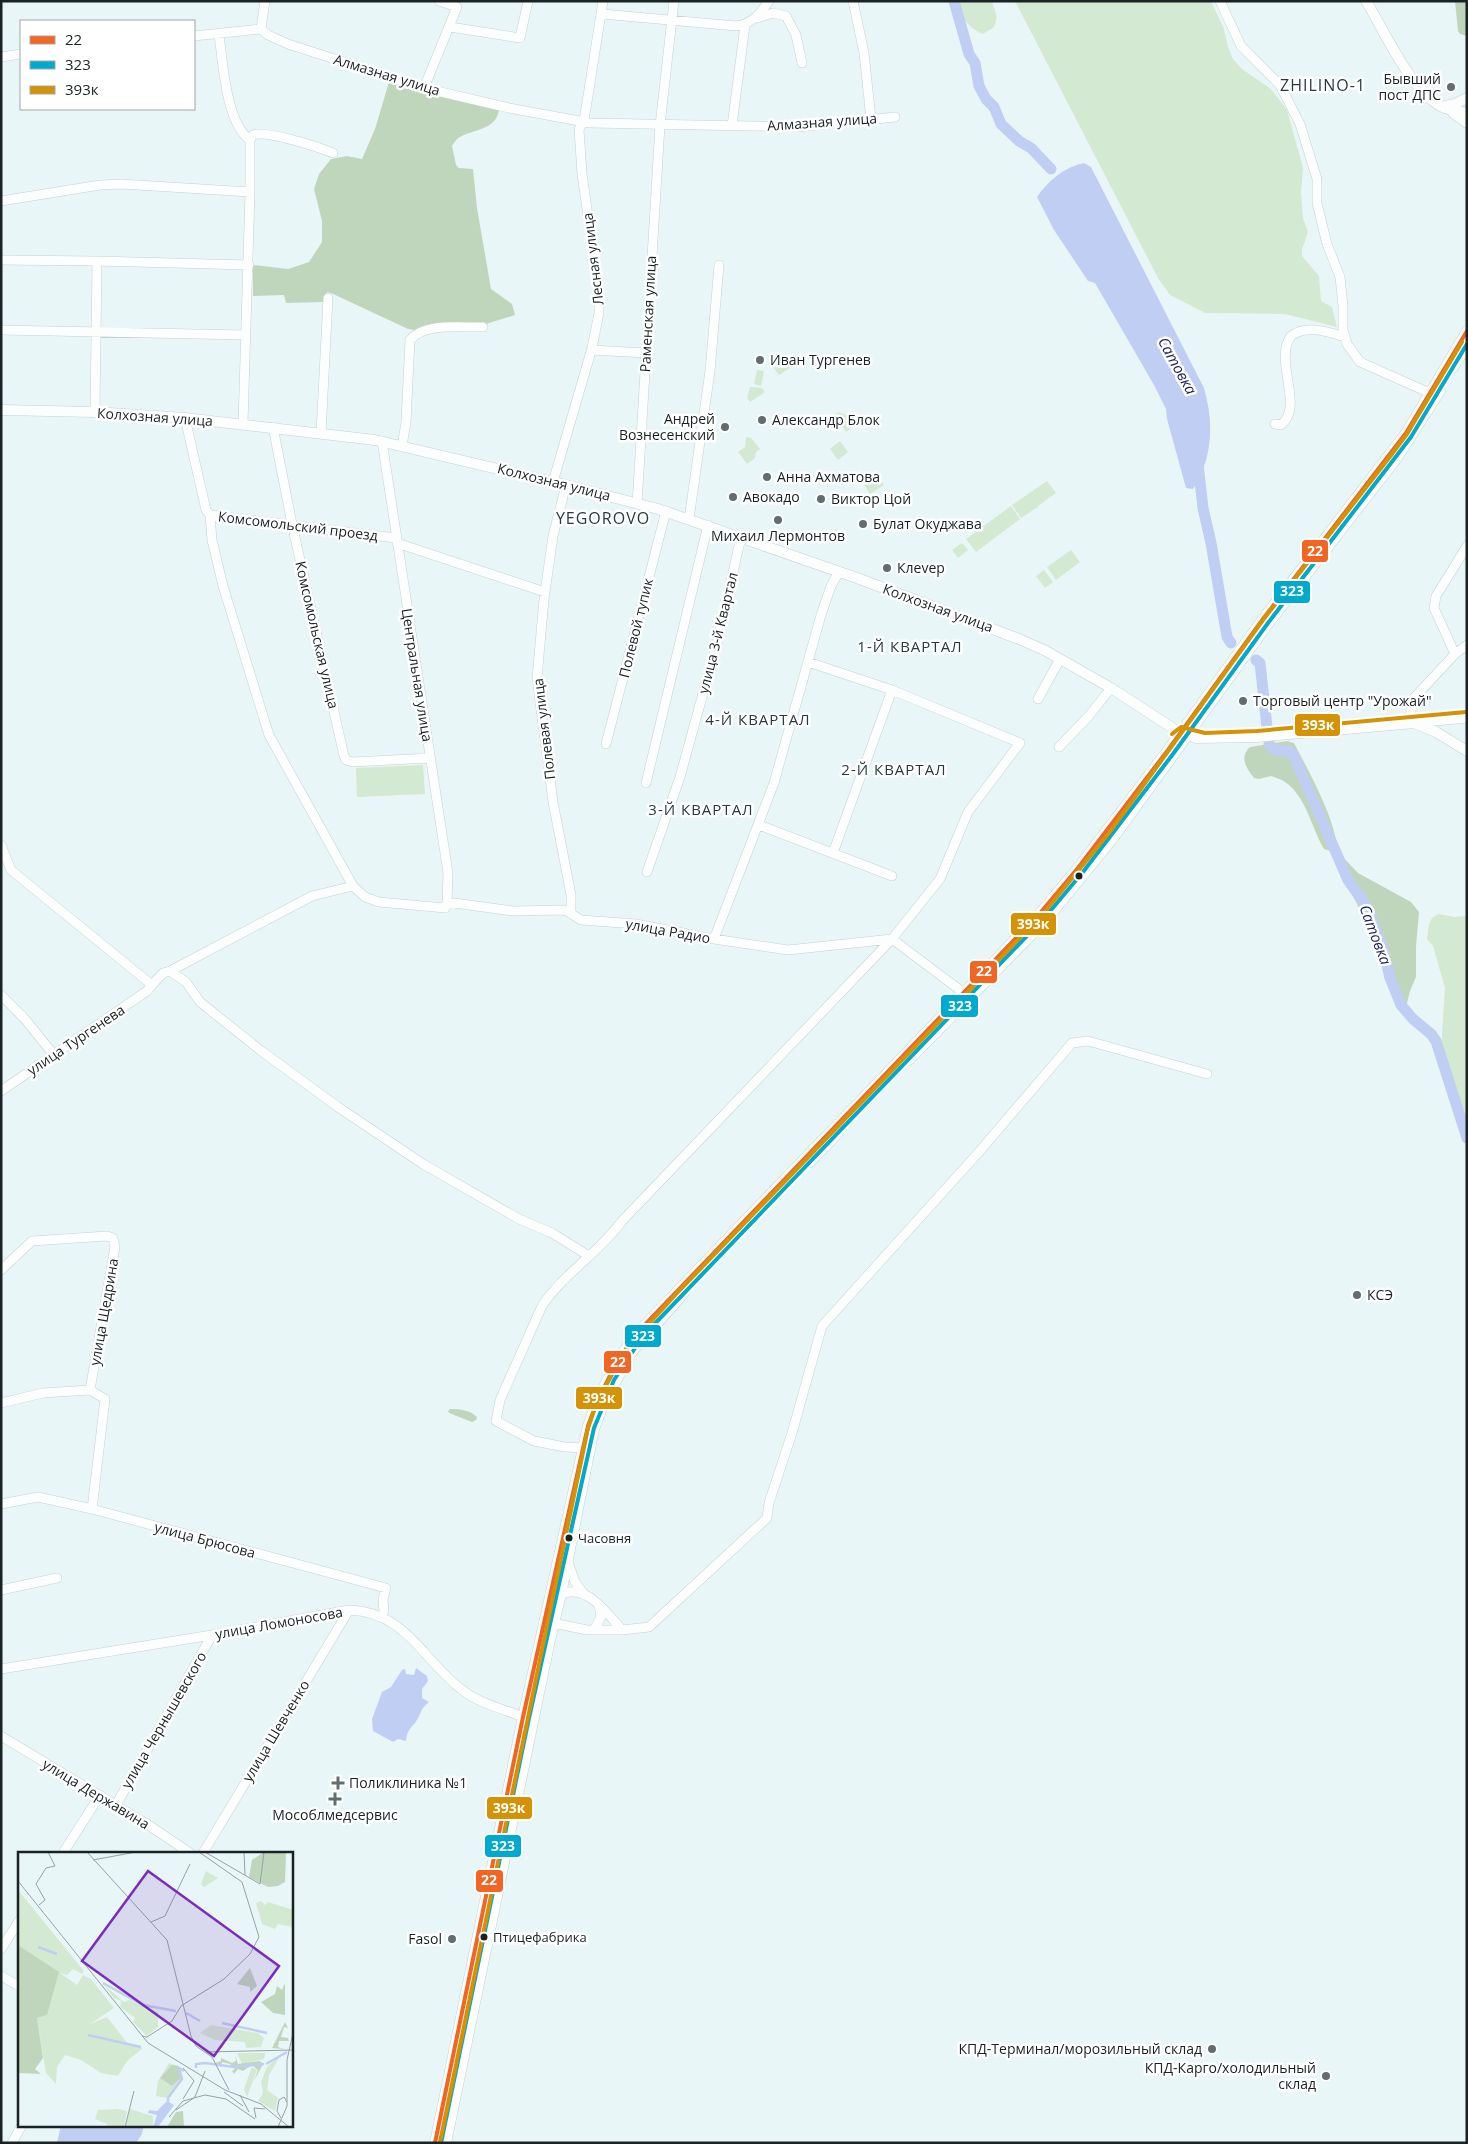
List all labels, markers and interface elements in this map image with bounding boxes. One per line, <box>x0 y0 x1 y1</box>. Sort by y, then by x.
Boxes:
legend <box>20 20 195 110</box>
text: 22 <box>65 29 82 49</box>
street label: Алмазная улица <box>332 49 443 100</box>
text: 323 <box>65 54 91 74</box>
place label: Бывший пост ДПС <box>1378 69 1441 104</box>
district label: ZHILINO-1 <box>1280 74 1366 96</box>
text: 393к <box>65 79 99 99</box>
marker: Бывший пост ДПС <box>1445 81 1457 93</box>
street label: Алмазная улица <box>766 108 878 135</box>
street label: Лесная улица <box>577 212 608 306</box>
street label: Раменская улица <box>635 255 660 373</box>
water label: Сатовка <box>1154 333 1202 398</box>
place label: Иван Тургенев <box>770 350 871 369</box>
marker: Иван Тургенев <box>754 354 766 366</box>
street label: Колхозная улица <box>97 403 214 430</box>
place label: Андрей Вознесенский <box>619 409 715 444</box>
place label: Александр Блок <box>772 410 881 429</box>
marker: Александр Блок <box>756 414 768 426</box>
marker: Андрей Вознесенский <box>719 421 731 433</box>
street label: Колхозная улица <box>496 458 613 505</box>
place label: Анна Ахматова <box>777 467 880 486</box>
marker: Анна Ахматова <box>761 471 773 483</box>
place label: Авокадо <box>743 487 800 506</box>
place label: Виктор Цой <box>831 489 911 508</box>
marker: Авокадо <box>727 491 739 503</box>
marker: Виктор Цой <box>815 493 827 505</box>
street label: Комсомольский проезд <box>217 506 379 545</box>
district label: YEGOROVO <box>556 507 650 529</box>
marker: Михаил Лермонтов <box>772 514 784 526</box>
place label: Булат Окуджава <box>873 514 982 533</box>
marker: Булат Окуджава <box>857 518 869 530</box>
place label: Михаил Лермонтов <box>711 526 845 545</box>
line badge: 22 <box>1301 539 1329 563</box>
text: 22 <box>1307 541 1323 560</box>
place label: Клеvер <box>897 558 945 577</box>
street label: Комсомольская улица <box>291 559 344 711</box>
marker: Клеvер <box>881 562 893 574</box>
street label: улица 3-й Квартал <box>693 570 742 696</box>
street label: Полевой тупик <box>614 575 657 680</box>
street label: Колхозная улица <box>880 579 996 636</box>
line badge: 323 <box>1273 580 1311 604</box>
text: 323 <box>1280 581 1304 600</box>
street label: Центральная улица <box>398 607 437 743</box>
district label: 1-Й КВАРТАЛ <box>857 636 963 656</box>
street label: Полевая улица <box>528 677 559 781</box>
place label: Торговый центр "Урожай" <box>1253 691 1432 710</box>
marker: Торговый центр "Урожай" <box>1237 695 1249 707</box>
district label: 4-Й КВАРТАЛ <box>705 709 811 729</box>
line badge: 393к <box>1294 713 1341 737</box>
text: 393к <box>1302 715 1335 734</box>
district label: 2-Й КВАРТАЛ <box>841 759 947 779</box>
district label: 3-Й КВАРТАЛ <box>648 799 754 819</box>
unlabelled marker <box>1074 871 1084 881</box>
water label: Сатовка <box>1355 902 1397 968</box>
line badge: 393к <box>1010 912 1057 936</box>
street label: улица Радио <box>624 914 712 947</box>
text: 393к <box>1017 914 1050 933</box>
line badge: 22 <box>969 960 998 984</box>
text: 22 <box>976 961 992 980</box>
line badge: 323 <box>940 994 979 1018</box>
text: 323 <box>948 996 972 1015</box>
street label: улица Тургенева <box>23 1000 128 1079</box>
street label: улица Щедрина <box>85 1257 122 1367</box>
place label: КСЭ <box>1367 1285 1393 1304</box>
marker: КСЭ <box>1351 1289 1363 1301</box>
line badge: 323 <box>624 1324 662 1348</box>
text: 323 <box>631 1326 655 1345</box>
line badge: 22 <box>603 1350 632 1374</box>
text: 22 <box>610 1352 626 1371</box>
line badge: 393к <box>575 1386 623 1410</box>
text: 393к <box>583 1388 616 1407</box>
street label: улица Брюсова <box>153 1517 258 1562</box>
place label: Часовня <box>578 1529 631 1547</box>
marker: Часовня <box>564 1533 574 1543</box>
street label: улица Ломоносова <box>214 1602 344 1643</box>
street label: улица Чернышевского <box>117 1648 211 1792</box>
street label: улица Шевченко <box>238 1676 313 1785</box>
street label: улица Державина <box>39 1754 153 1833</box>
place label: Поликлиника №1 <box>349 1773 467 1792</box>
marker: Поликлиника №1 <box>331 1776 345 1790</box>
marker: Мособлмедсервис <box>329 1793 341 1805</box>
line badge: 393к <box>486 1796 533 1820</box>
text: 393к <box>493 1798 526 1817</box>
place label: Мособлмедсервис <box>272 1805 398 1824</box>
line badge: 323 <box>484 1834 522 1858</box>
text: 323 <box>491 1836 515 1855</box>
inset map <box>18 1852 292 2126</box>
line badge: 22 <box>475 1869 504 1893</box>
text: 22 <box>481 1870 497 1889</box>
place label: Птицефабрика <box>493 1928 587 1946</box>
place label: Fasol <box>408 1929 442 1948</box>
marker: Птицефабрика <box>479 1932 489 1942</box>
marker: Fasol <box>446 1933 458 1945</box>
place label: КПД-Терминал/морозильный склад <box>959 2039 1202 2058</box>
marker: КПД-Терминал/морозильный склад <box>1206 2043 1218 2055</box>
place label: КПД-Карго/холодильный склад <box>1145 2058 1316 2093</box>
marker: КПД-Карго/холодильный склад <box>1320 2070 1332 2082</box>

